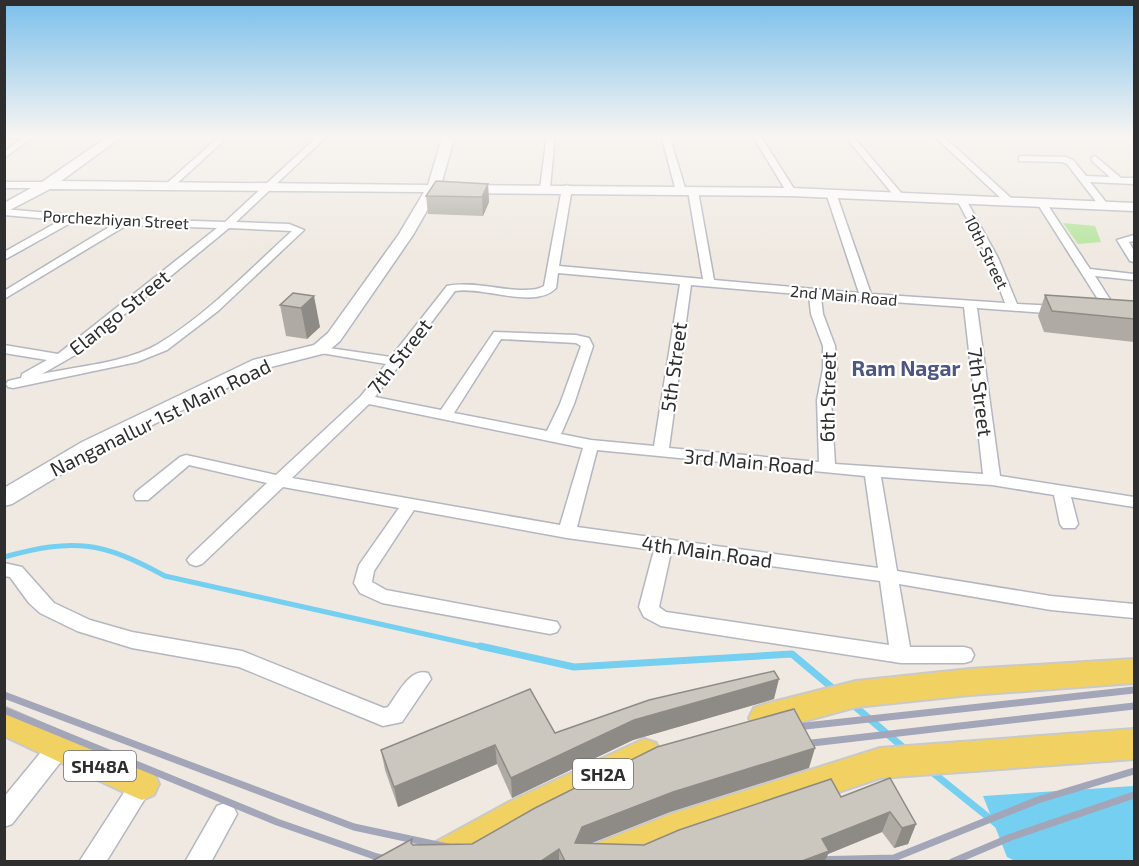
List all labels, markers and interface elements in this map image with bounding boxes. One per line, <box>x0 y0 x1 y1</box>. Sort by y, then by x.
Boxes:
street label: Porchezhiyan Street <box>42 206 190 232</box>
street label: 10th Street <box>961 212 1013 292</box>
street label: Elango Street <box>64 264 174 360</box>
street label: 2nd Main Road <box>790 281 898 309</box>
street label: 7th Street <box>362 313 436 399</box>
street label: 5th Street <box>655 320 691 413</box>
street label: 7th Street <box>964 346 998 438</box>
street label: 6th Street <box>814 351 840 443</box>
street label: Nanganallur 1st Main Road <box>46 353 274 481</box>
district label: Ram Nagar <box>852 355 960 380</box>
street label: 3rd Main Road <box>683 443 815 479</box>
street label: 4th Main Road <box>640 530 774 572</box>
road number: SH48A <box>64 751 136 781</box>
road number: SH2A <box>573 759 633 789</box>

